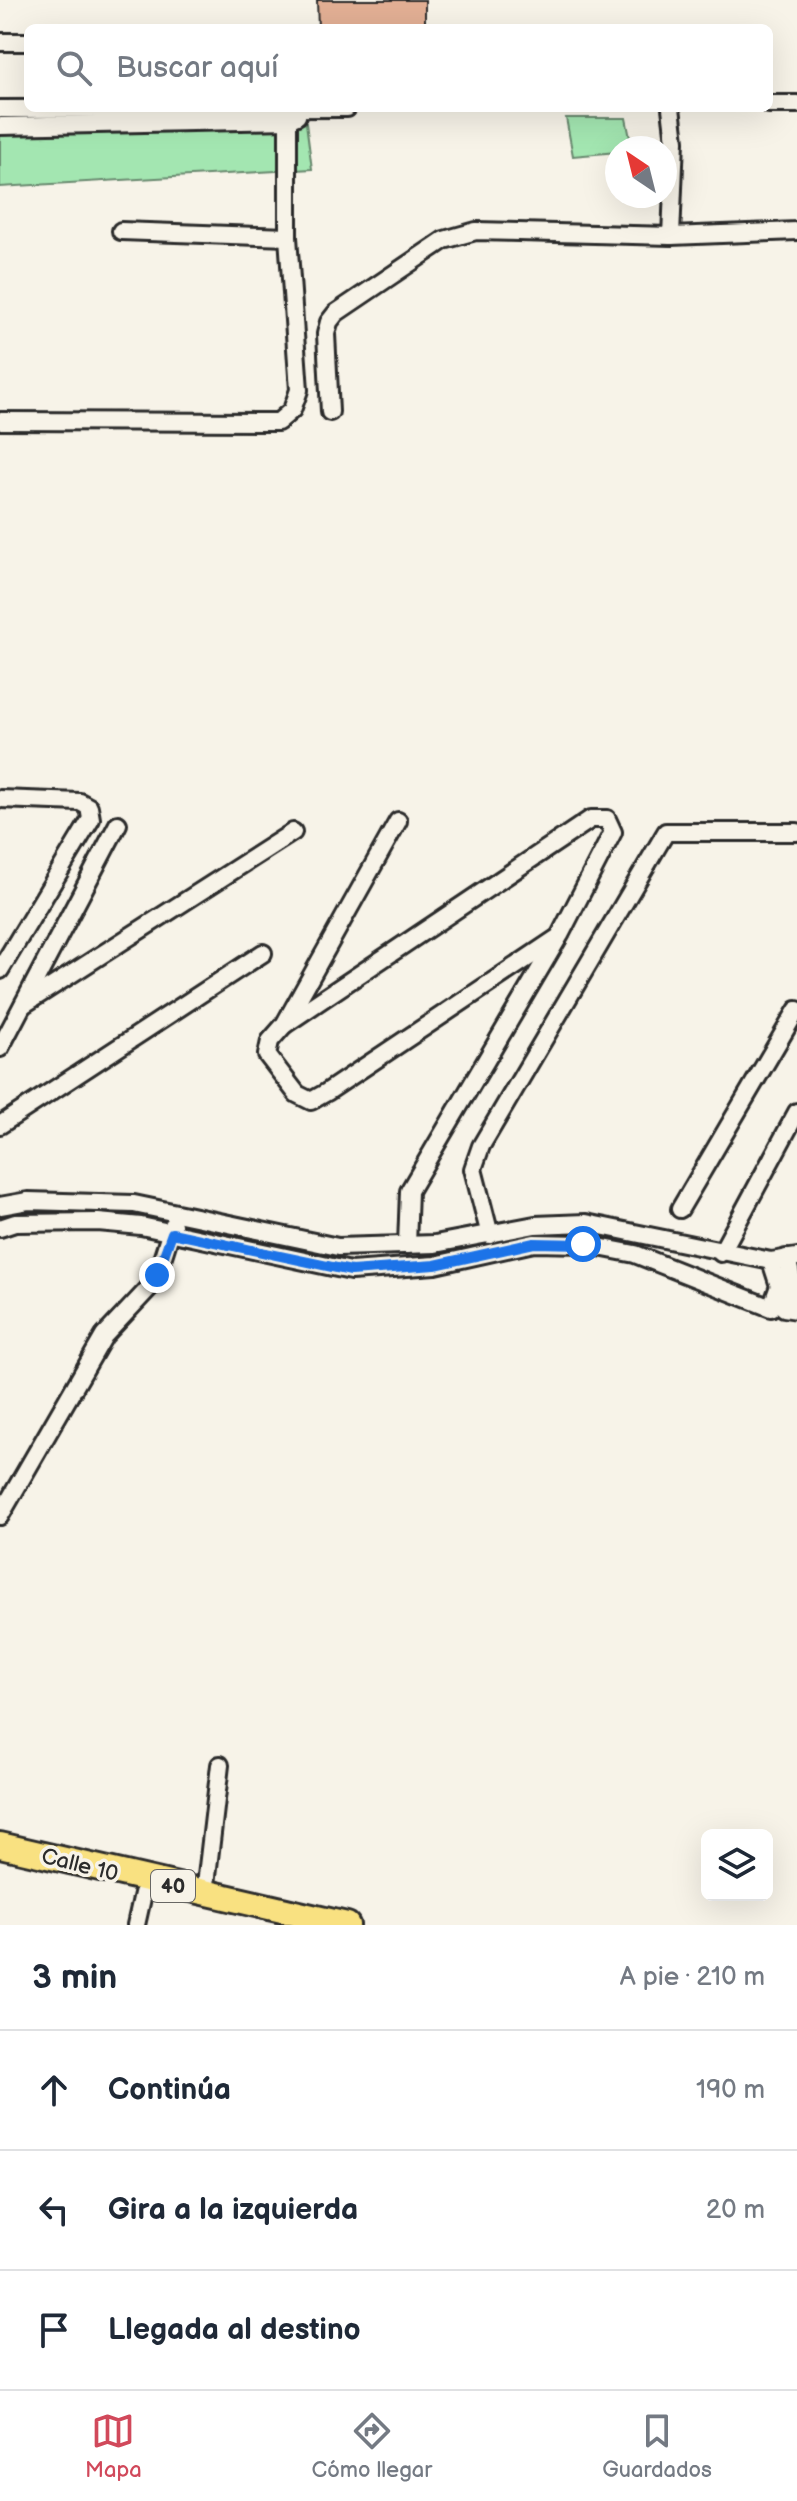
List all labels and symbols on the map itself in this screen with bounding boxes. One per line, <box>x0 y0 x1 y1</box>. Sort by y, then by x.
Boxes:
north arrow <box>605 136 677 208</box>
route start <box>565 1226 601 1262</box>
route end <box>139 1257 175 1293</box>
street label: Calle 10 <box>38 1843 121 1888</box>
road number: 40 <box>151 1870 195 1902</box>

